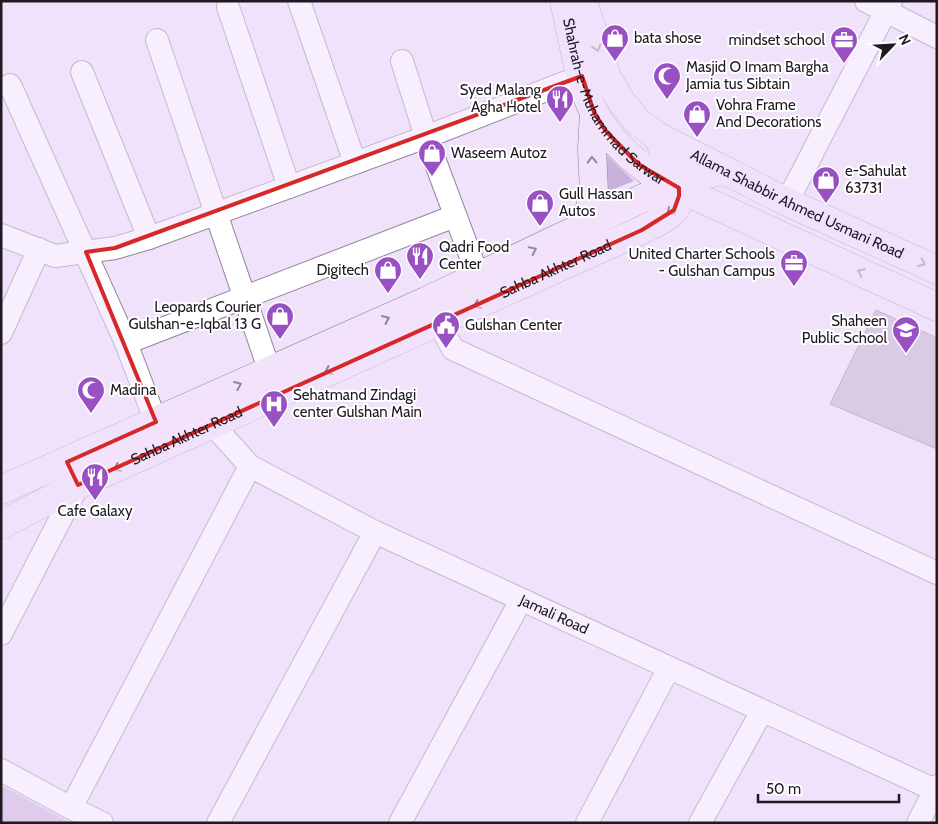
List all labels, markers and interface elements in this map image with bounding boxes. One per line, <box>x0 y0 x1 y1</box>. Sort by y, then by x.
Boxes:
street label: Shahrah-e-Muhammad Sarwar <box>559 16 668 189</box>
north arrow <box>868 20 918 70</box>
shop icon: bata shose <box>600 23 630 62</box>
office icon: mindset school <box>829 25 859 64</box>
place label: bata shose <box>634 29 702 47</box>
place label: mindset school <box>728 31 825 49</box>
text: N <box>895 31 915 48</box>
one-way arrow <box>591 43 601 52</box>
place label: Masjid O Imam Bargha Jamia tus Sibtain <box>685 58 829 93</box>
mosque icon: Masjid O Imam Bargha Jamia tus Sibtain <box>652 61 682 100</box>
place label: Syed Malang Agha Hotel <box>460 81 542 116</box>
restaurant icon: Syed Malang Agha Hotel <box>545 84 575 123</box>
place label: Vohra Frame And Decorations <box>716 96 822 131</box>
shop icon: Vohra Frame And Decorations <box>682 99 712 138</box>
shop icon: Waseem Autoz <box>417 138 447 177</box>
place label: Waseem Autoz <box>451 144 547 162</box>
street label: Allama Shabbir Ahmed Usmani Road <box>688 146 906 263</box>
one-way arrow <box>587 156 598 164</box>
place label: e-Sahulat 63731 <box>845 162 906 197</box>
shop icon: e-Sahulat 63731 <box>811 165 841 204</box>
place label: Gull Hassan Autos <box>559 185 633 220</box>
shop icon: Gull Hassan Autos <box>525 188 555 227</box>
one-way arrow <box>667 206 676 215</box>
street label: Sahba Akhter Road <box>497 236 614 302</box>
place label: Qadri Food Center <box>439 238 509 273</box>
restaurant icon: Qadri Food Center <box>405 241 435 280</box>
place label: United Charter Schools - Gulshan Campus <box>628 245 775 280</box>
one-way arrow <box>528 246 537 256</box>
office icon: United Charter Schools - Gulshan Campus <box>779 248 809 287</box>
shop icon: Digitech <box>373 255 403 294</box>
one-way arrow <box>917 257 926 268</box>
place label: Digitech <box>316 261 369 279</box>
one-way arrow <box>857 267 866 278</box>
place label: Leopards Courier Gulshan-e-Iqbal 13 G <box>128 298 261 333</box>
one-way arrow <box>473 298 482 309</box>
shop icon: Leopards Courier Gulshan-e-Iqbal 13 G <box>265 301 295 340</box>
public building icon: Gulshan Center <box>431 310 461 349</box>
place label: Shaheen Public School <box>802 312 887 347</box>
one-way arrow <box>381 315 390 325</box>
school or university icon: Shaheen Public School <box>891 315 921 354</box>
place label: Gulshan Center <box>465 316 562 334</box>
one-way arrow <box>324 365 333 376</box>
mosque icon: Madina <box>76 375 106 414</box>
place label: Madina <box>110 381 157 399</box>
one-way arrow <box>233 381 242 392</box>
place label: Sehatmand Zindagi center Gulshan Main <box>293 386 422 421</box>
hospital icon: Sehatmand Zindagi center Gulshan Main <box>259 389 289 428</box>
street label: Sahba Akhter Road <box>128 403 245 469</box>
restaurant icon: Cafe Galaxy <box>80 462 110 501</box>
one-way arrow <box>113 462 122 472</box>
place label: Cafe Galaxy <box>58 502 133 520</box>
street label: Jamali Road <box>516 591 591 638</box>
scale bar <box>758 772 899 804</box>
text: 50 m <box>766 780 801 798</box>

